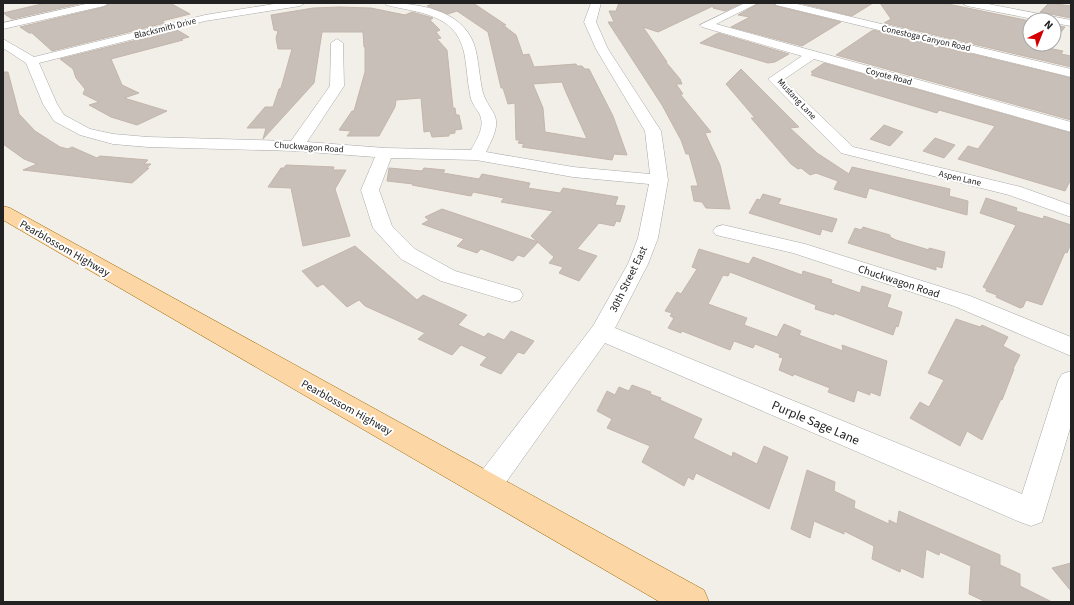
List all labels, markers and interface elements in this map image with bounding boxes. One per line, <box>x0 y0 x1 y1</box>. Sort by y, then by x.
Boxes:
north arrow <box>1022 12 1062 52</box>
street label: Blacksmith Drive <box>133 14 198 42</box>
text: N <box>1041 17 1056 33</box>
street label: Conestoga Canyon Road <box>880 22 972 55</box>
street label: Coyote Road <box>864 64 913 89</box>
street label: Mustang Lane <box>774 76 819 123</box>
street label: Chuckwagon Road <box>274 139 344 156</box>
street label: Aspen Lane <box>937 167 983 190</box>
street label: Pearblossom Highway <box>17 216 113 280</box>
street label: 30th Street East <box>606 243 651 315</box>
street label: Chuckwagon Road <box>856 261 942 302</box>
street label: Pearblossom Highway <box>299 376 395 439</box>
street label: Purple Sage Lane <box>769 396 862 450</box>

